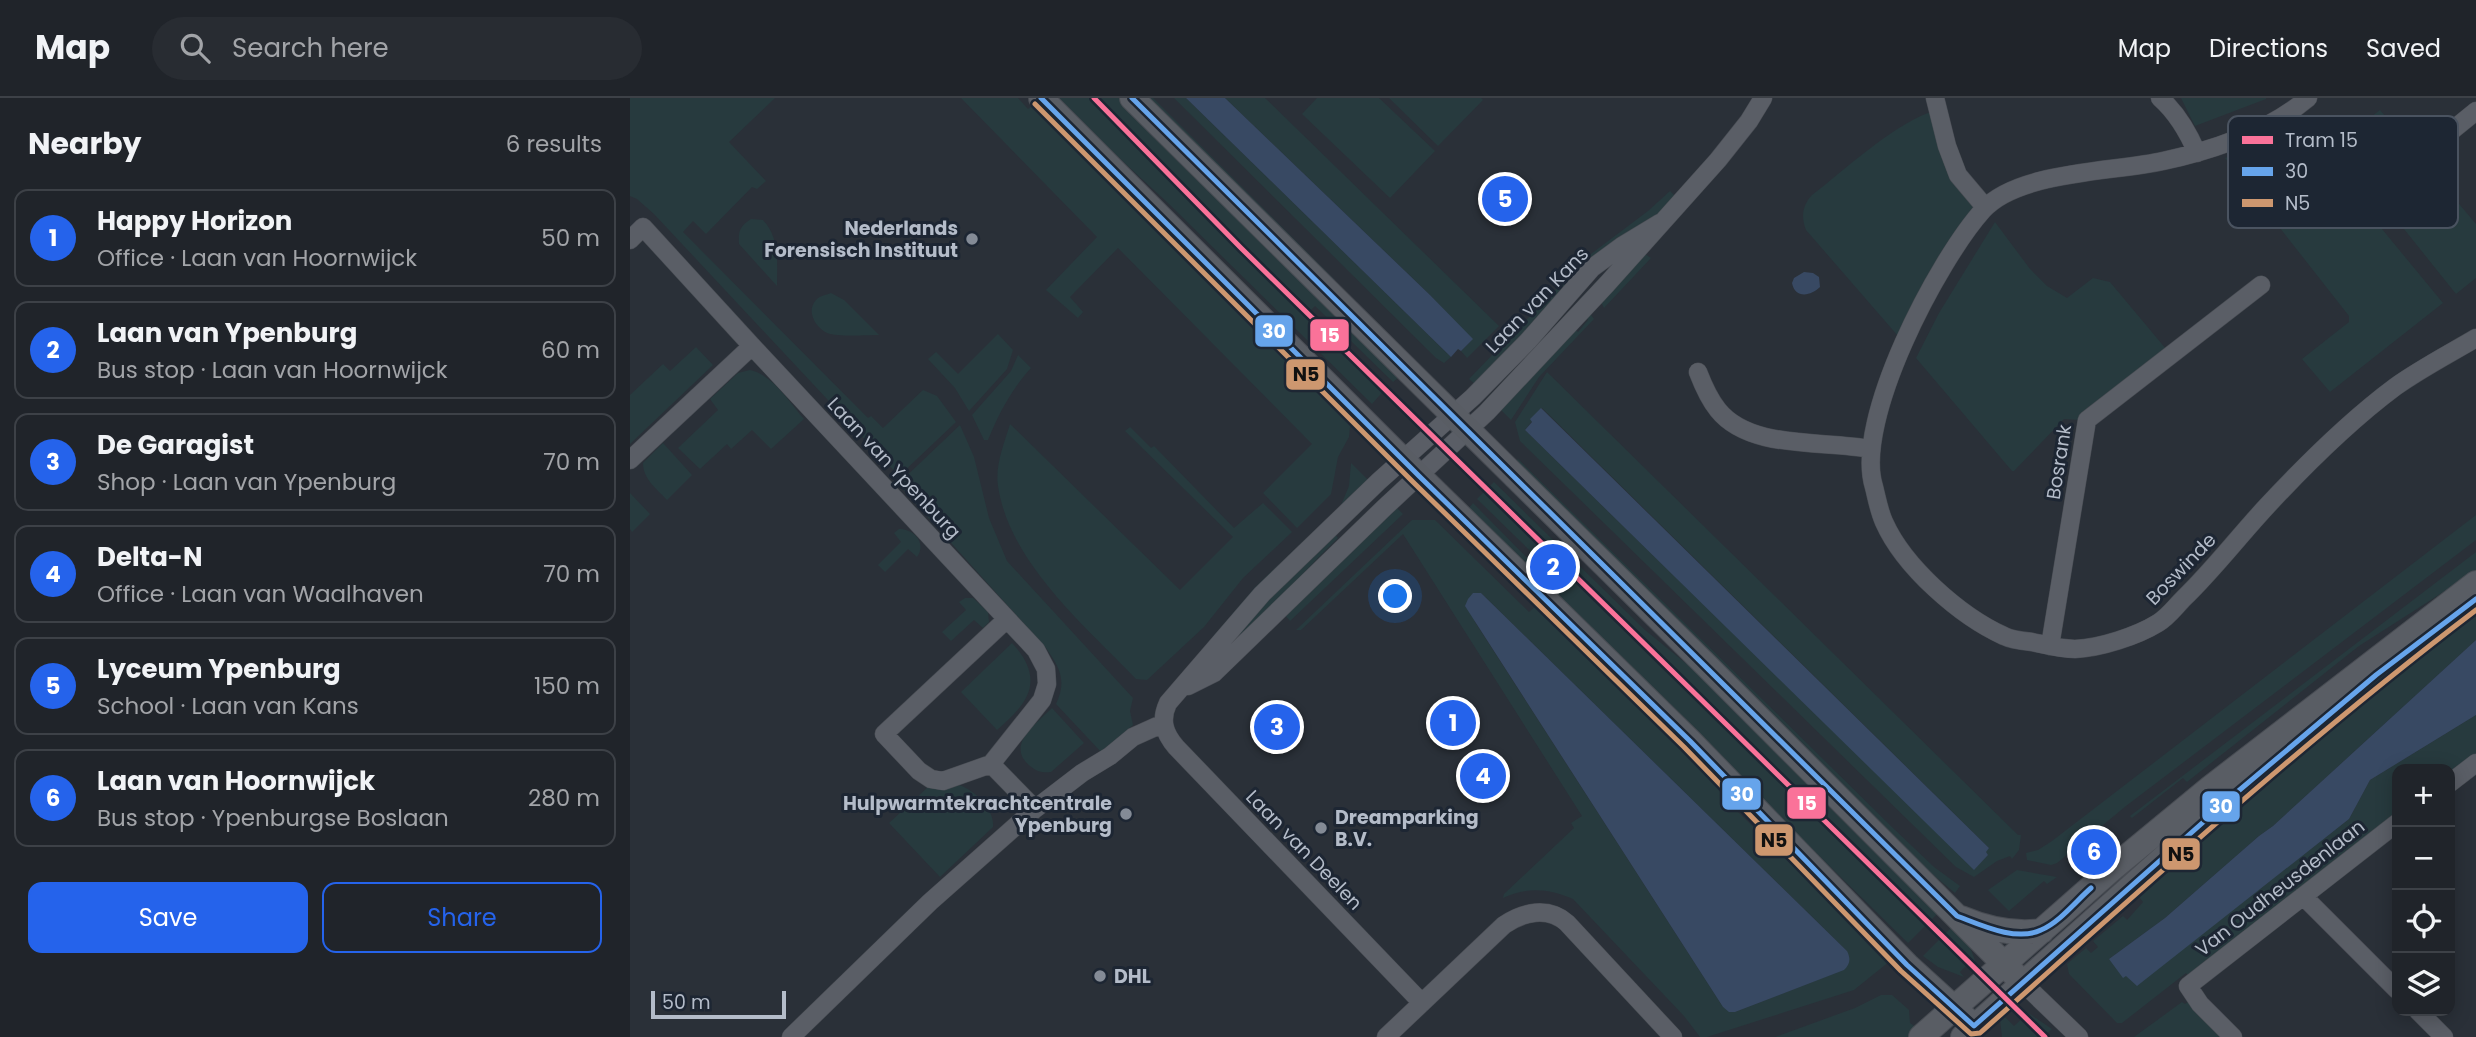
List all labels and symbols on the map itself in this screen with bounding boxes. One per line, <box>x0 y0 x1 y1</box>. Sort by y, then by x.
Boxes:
legend <box>2228 116 2458 228</box>
text: Tram 15 <box>2285 127 2358 154</box>
text: 30 <box>2285 158 2308 185</box>
pin: 5 <box>1482 173 1528 225</box>
text: N5 <box>2285 190 2310 217</box>
place label: Nederlands Forensisch Instituut <box>764 215 958 264</box>
marker: Nederlands Forensisch Instituut <box>964 231 980 247</box>
street label: Laan van Kans <box>1479 241 1595 359</box>
line badge: 30 <box>1254 314 1294 348</box>
text: 30 <box>1262 318 1286 345</box>
line badge: 15 <box>1309 318 1350 352</box>
text: 15 <box>1320 322 1340 349</box>
line badge: N5 <box>1285 358 1326 391</box>
text: N5 <box>1293 361 1319 388</box>
street label: Laan van Ypenburg <box>821 391 967 545</box>
street label: Bosrank <box>2040 422 2078 501</box>
street label: Boswinde <box>2140 527 2222 611</box>
pin: 2 <box>1530 541 1576 593</box>
your location <box>1378 579 1412 613</box>
pin: 1 <box>1430 697 1476 749</box>
pin: 3 <box>1254 701 1300 753</box>
pin: 4 <box>1460 750 1506 802</box>
line badge: 30 <box>1721 777 1762 811</box>
text: 30 <box>1730 781 1754 808</box>
street label: Laan van Deelen <box>1240 784 1368 916</box>
line badge: 15 <box>1786 786 1827 820</box>
place label: Hulpwarmtekrachtcentrale Ypenburg <box>843 790 1112 839</box>
text: 15 <box>1797 790 1817 817</box>
line badge: 30 <box>2201 790 2241 823</box>
text: 30 <box>2209 793 2233 820</box>
place label: Dreamparking B.V. <box>1335 804 1479 853</box>
marker: Hulpwarmtekrachtcentrale Ypenburg <box>1118 806 1134 822</box>
street label: Van Oudheusdenlaan <box>2190 813 2370 963</box>
marker: Dreamparking B.V. <box>1313 820 1329 836</box>
line badge: N5 <box>1754 823 1794 857</box>
pin: 6 <box>2071 826 2117 878</box>
text: N5 <box>1761 827 1787 854</box>
line badge: N5 <box>2161 837 2201 871</box>
text: N5 <box>2168 841 2194 868</box>
place label: DHL <box>1114 963 1151 990</box>
marker: DHL <box>1092 968 1108 984</box>
scale bar <box>651 988 786 1020</box>

